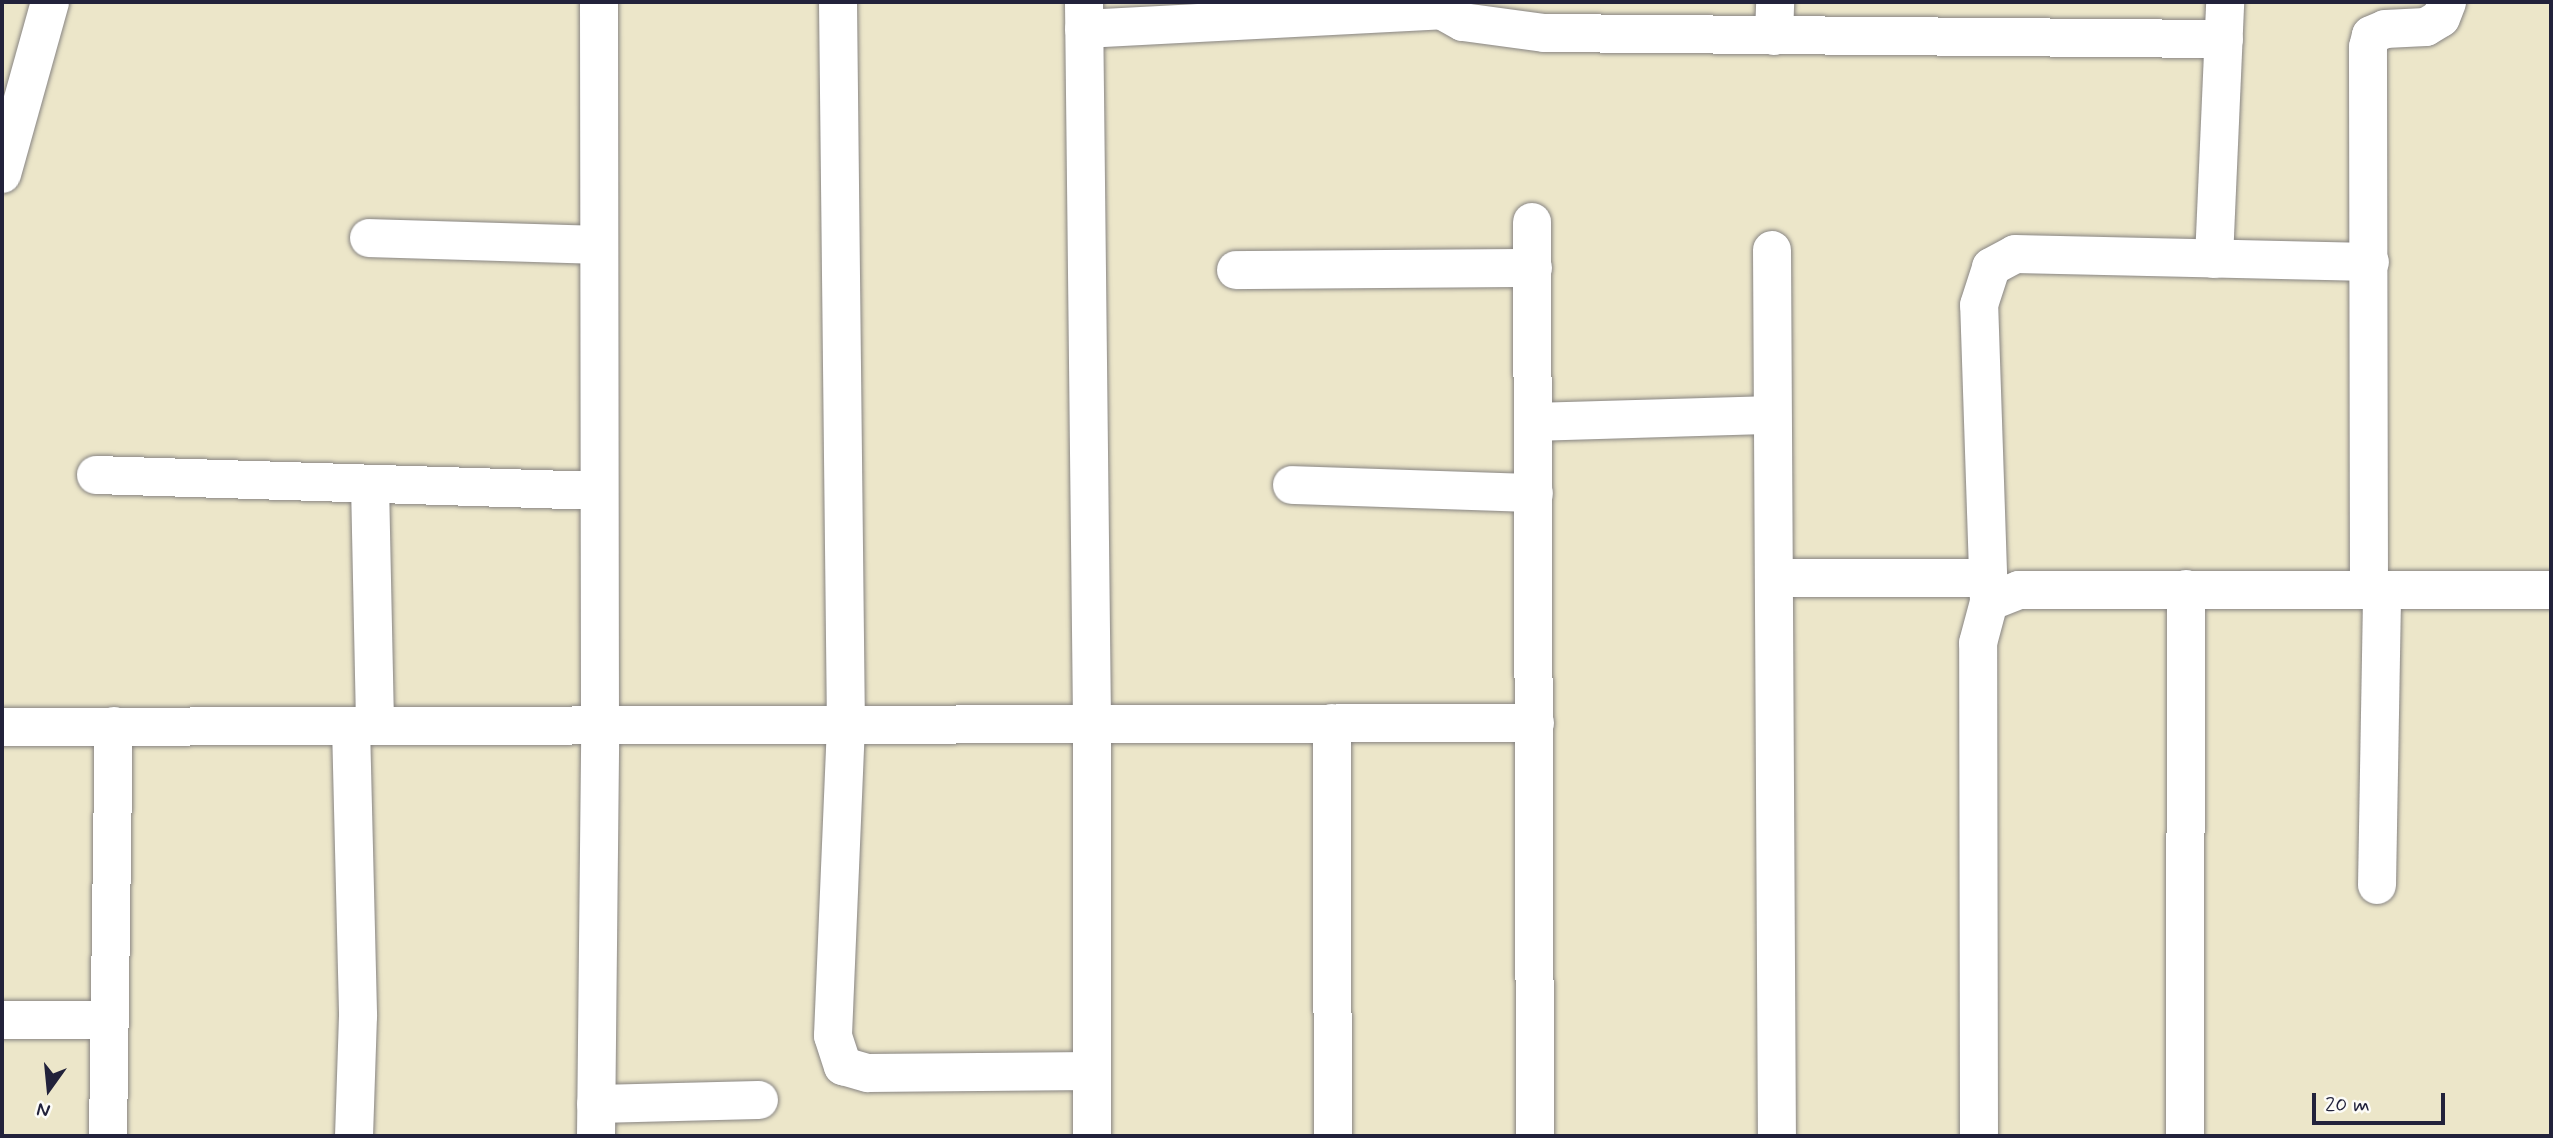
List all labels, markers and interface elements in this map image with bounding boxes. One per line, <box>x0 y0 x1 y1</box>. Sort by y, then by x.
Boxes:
north arrow <box>14 1054 84 1124</box>
scale bar <box>2315 1078 2448 1122</box>
text: 20 m <box>2325 1091 2370 1119</box>
text: N <box>34 1096 53 1123</box>

